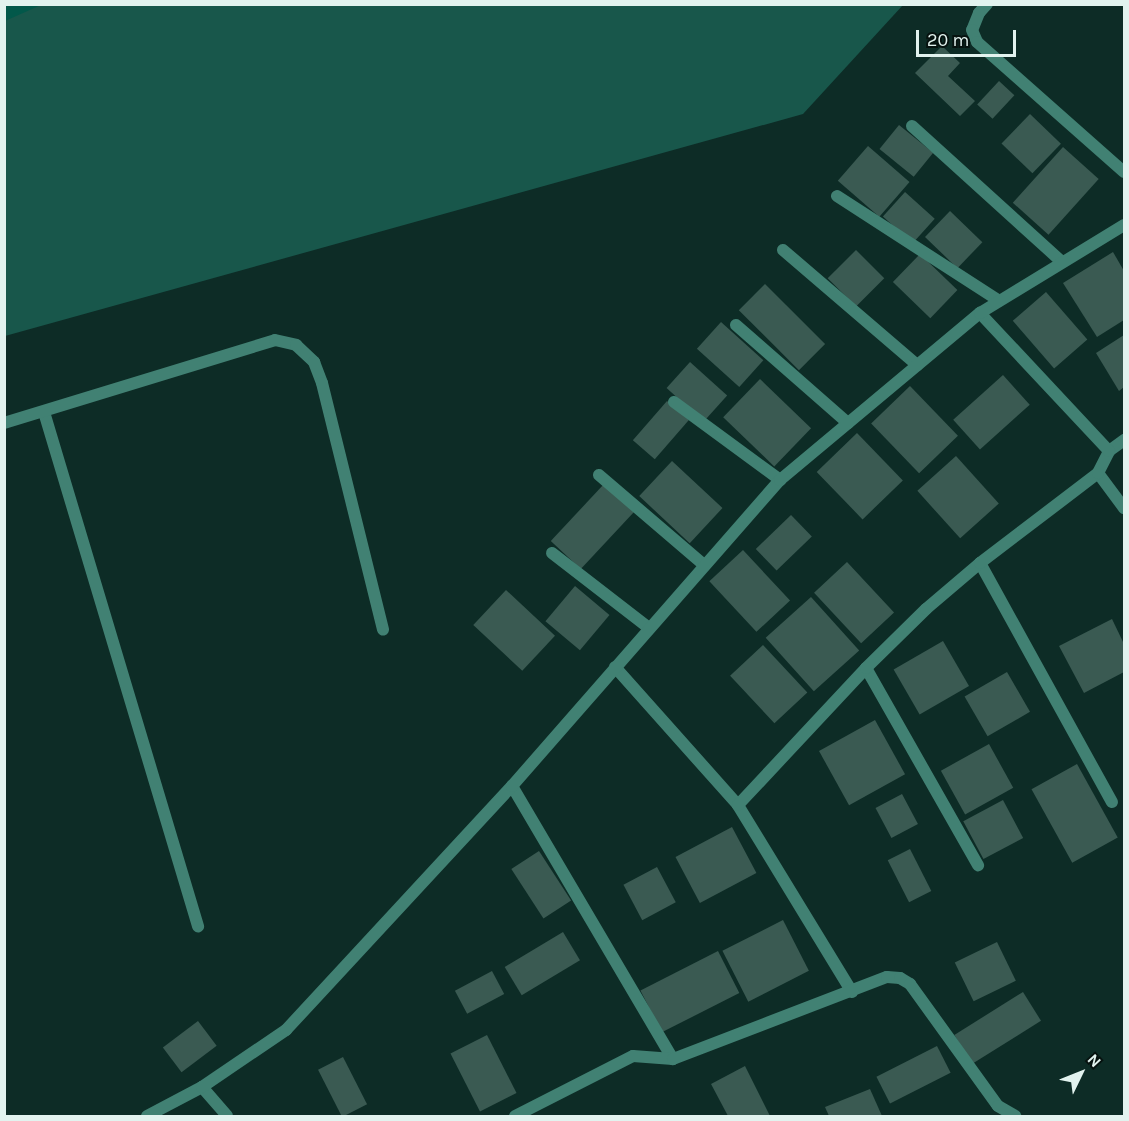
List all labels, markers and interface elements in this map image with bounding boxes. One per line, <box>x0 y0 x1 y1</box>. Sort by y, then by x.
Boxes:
scale bar <box>919 18 1020 56</box>
text: 20 m <box>927 29 969 51</box>
north arrow <box>1051 1043 1111 1103</box>
text: N <box>1084 1050 1105 1071</box>

